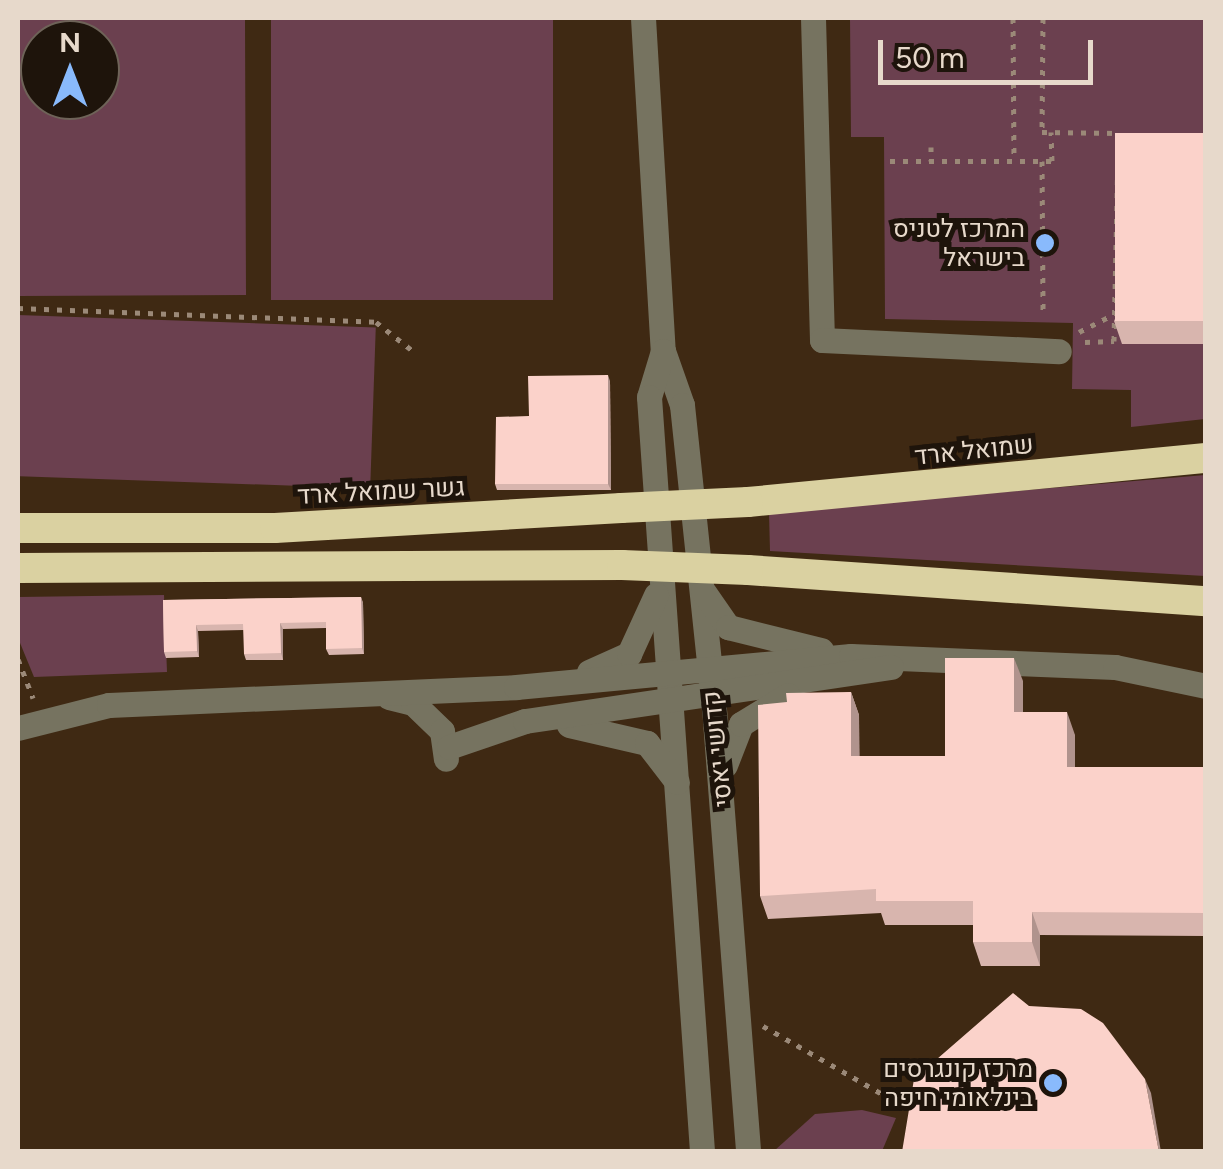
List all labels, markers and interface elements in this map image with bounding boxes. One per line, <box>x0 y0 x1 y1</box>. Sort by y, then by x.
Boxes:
north arrow <box>20 20 120 120</box>
scale bar <box>883 20 1098 82</box>
text: N <box>59 25 81 59</box>
text: 50 m <box>895 39 964 76</box>
place label: המרכז לטניס בישראל <box>893 214 1025 273</box>
marker: המרכז לטניס בישראל <box>1034 232 1056 254</box>
street label: שמואל ארד <box>913 429 1035 471</box>
street label: גשר שמואל ארד <box>297 472 465 510</box>
street label: קדושי יאסי <box>696 689 738 809</box>
place label: מרכז קונגרסים בינלאומי חיפה <box>883 1054 1033 1113</box>
marker: מרכז קונגרסים בינלאומי חיפה <box>1042 1072 1064 1094</box>

